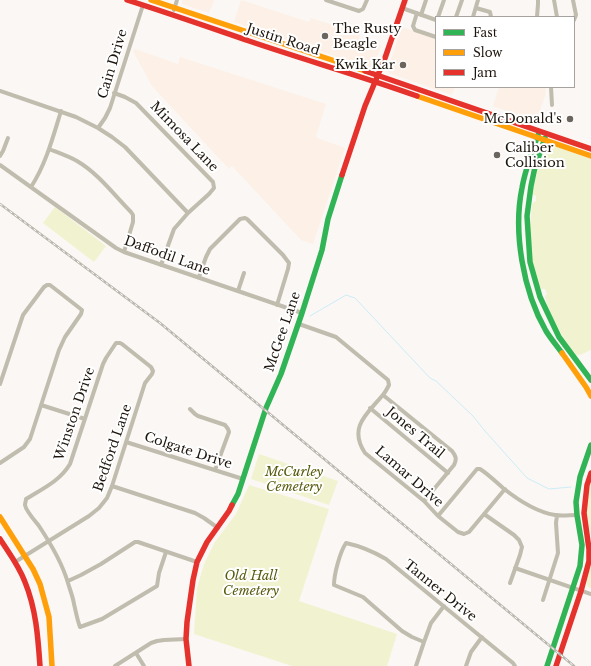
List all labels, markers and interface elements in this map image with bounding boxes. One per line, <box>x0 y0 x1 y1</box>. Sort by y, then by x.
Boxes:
legend <box>435 16 575 88</box>
street label: Justin Road <box>244 21 322 59</box>
place label: The Rusty Beagle <box>333 21 402 52</box>
text: Fast <box>473 25 497 40</box>
street label: Cain Drive <box>95 27 131 101</box>
marker: The Rusty Beagle <box>320 31 330 41</box>
text: Slow <box>473 45 502 60</box>
place label: Kwik Kar <box>335 57 395 73</box>
marker: Kwik Kar <box>398 60 408 70</box>
text: Jam <box>473 65 497 80</box>
street label: Mimosa Lane <box>147 99 221 175</box>
place label: McDonald's <box>484 111 562 127</box>
marker: McDonald's <box>565 114 575 124</box>
place label: Caliber Collision <box>505 140 565 171</box>
marker: Caliber Collision <box>492 150 502 160</box>
street label: Daffodil Lane <box>122 233 212 279</box>
street label: McGee Lane <box>262 290 304 374</box>
street label: Winston Drive <box>52 365 98 463</box>
street label: Bedford Lane <box>91 402 135 494</box>
street label: Jones Trail <box>383 404 447 462</box>
street label: Colgate Drive <box>142 429 234 473</box>
street label: Lamar Drive <box>372 443 446 511</box>
park label: McCurley Cemetery <box>265 464 323 495</box>
street label: Tanner Drive <box>401 557 479 625</box>
park label: Old Hall Cemetery <box>223 568 279 599</box>

